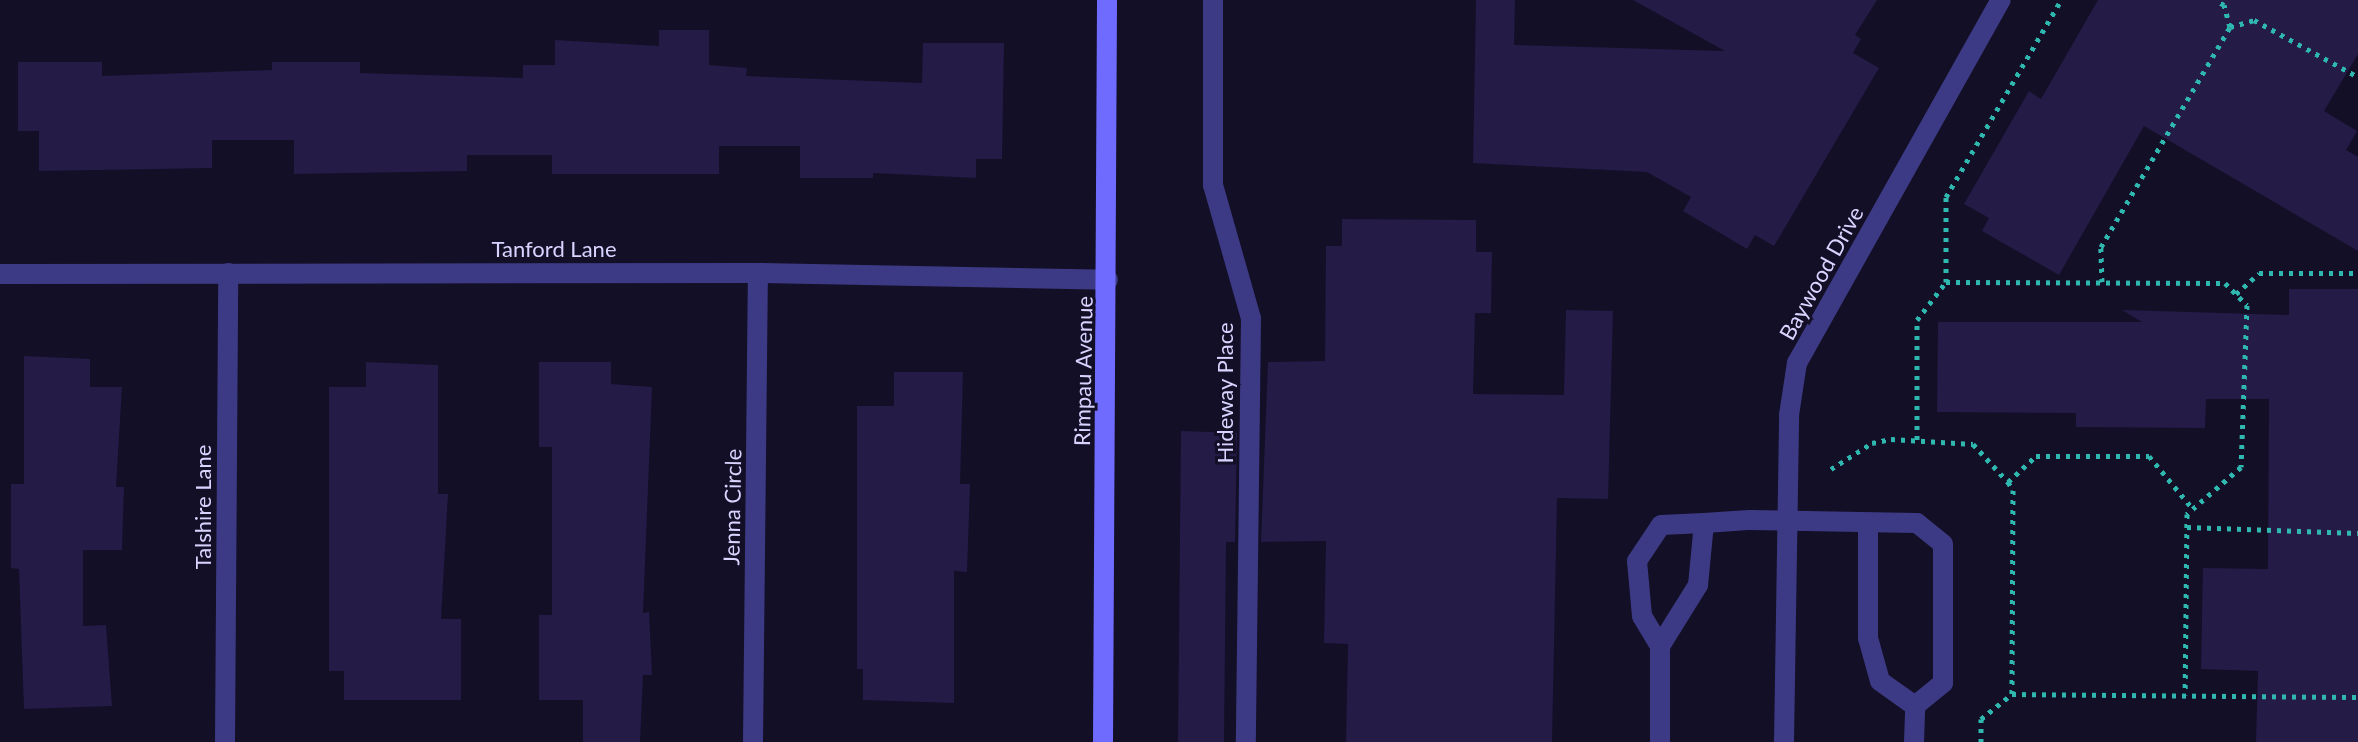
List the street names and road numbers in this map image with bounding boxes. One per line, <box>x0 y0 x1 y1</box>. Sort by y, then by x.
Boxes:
street label: Baywood Drive <box>1773 202 1869 344</box>
street label: Tanford Lane <box>492 236 616 262</box>
street label: Rimpau Avenue <box>1068 295 1098 447</box>
street label: Hideway Place <box>1212 322 1238 464</box>
street label: Talshire Lane <box>190 445 216 569</box>
street label: Jenna Circle <box>718 449 746 565</box>

